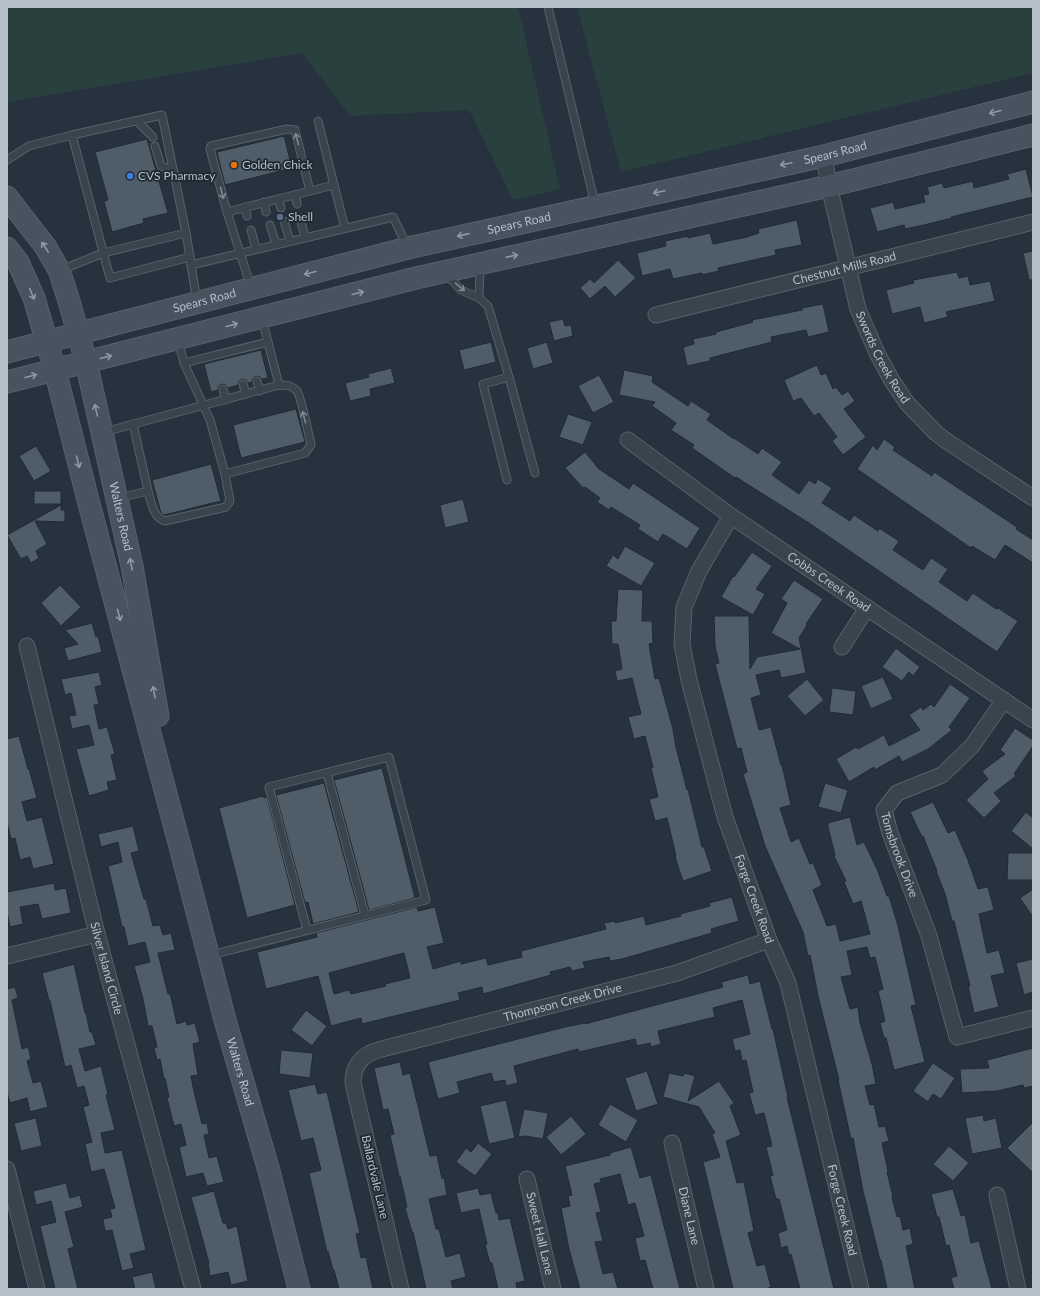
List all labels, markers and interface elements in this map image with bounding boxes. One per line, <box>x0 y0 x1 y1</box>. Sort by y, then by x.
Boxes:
one-way arrow <box>989 109 1002 116</box>
one-way arrow <box>293 133 300 146</box>
street label: Spears Road <box>802 137 868 167</box>
place label: Golden Chick <box>242 157 313 172</box>
marker: Golden Chick <box>229 160 239 170</box>
one-way arrow <box>780 161 793 169</box>
place label: CVS Pharmacy <box>138 168 216 183</box>
marker: CVS Pharmacy <box>125 171 135 181</box>
one-way arrow <box>219 186 226 199</box>
one-way arrow <box>653 189 666 197</box>
place label: Shell <box>288 209 313 224</box>
street label: Spears Road <box>486 209 552 237</box>
marker: Shell <box>275 212 285 222</box>
one-way arrow <box>457 232 470 239</box>
one-way arrow <box>40 241 49 252</box>
street label: Chestnut Mills Road <box>791 248 897 288</box>
one-way arrow <box>505 252 518 260</box>
one-way arrow <box>304 270 317 277</box>
one-way arrow <box>454 283 465 292</box>
street label: Spears Road <box>171 285 238 316</box>
one-way arrow <box>29 288 36 300</box>
one-way arrow <box>351 289 364 296</box>
street label: Swords Creek Road <box>853 309 913 406</box>
one-way arrow <box>226 321 239 329</box>
one-way arrow <box>99 353 112 360</box>
one-way arrow <box>24 372 37 380</box>
one-way arrow <box>92 403 100 416</box>
one-way arrow <box>300 410 308 423</box>
one-way arrow <box>75 455 82 468</box>
street label: Walters Road <box>106 480 136 552</box>
street label: Cobbs Creek Road <box>785 548 873 615</box>
one-way arrow <box>127 557 135 570</box>
one-way arrow <box>115 608 123 621</box>
one-way arrow <box>150 686 158 699</box>
street label: Tomsbrook Drive <box>878 810 922 900</box>
street label: Forge Creek Road <box>732 852 778 945</box>
street label: Silver Island Circle <box>87 920 126 1016</box>
street label: Thompson Creek Drive <box>502 980 623 1024</box>
street label: Walters Road <box>224 1036 258 1108</box>
street label: Ballardvale Lane <box>359 1134 392 1220</box>
street label: Forge Creek Road <box>824 1163 861 1257</box>
street label: Diane Lane <box>675 1185 704 1246</box>
street label: Sweet Hall Lane <box>523 1190 557 1276</box>

